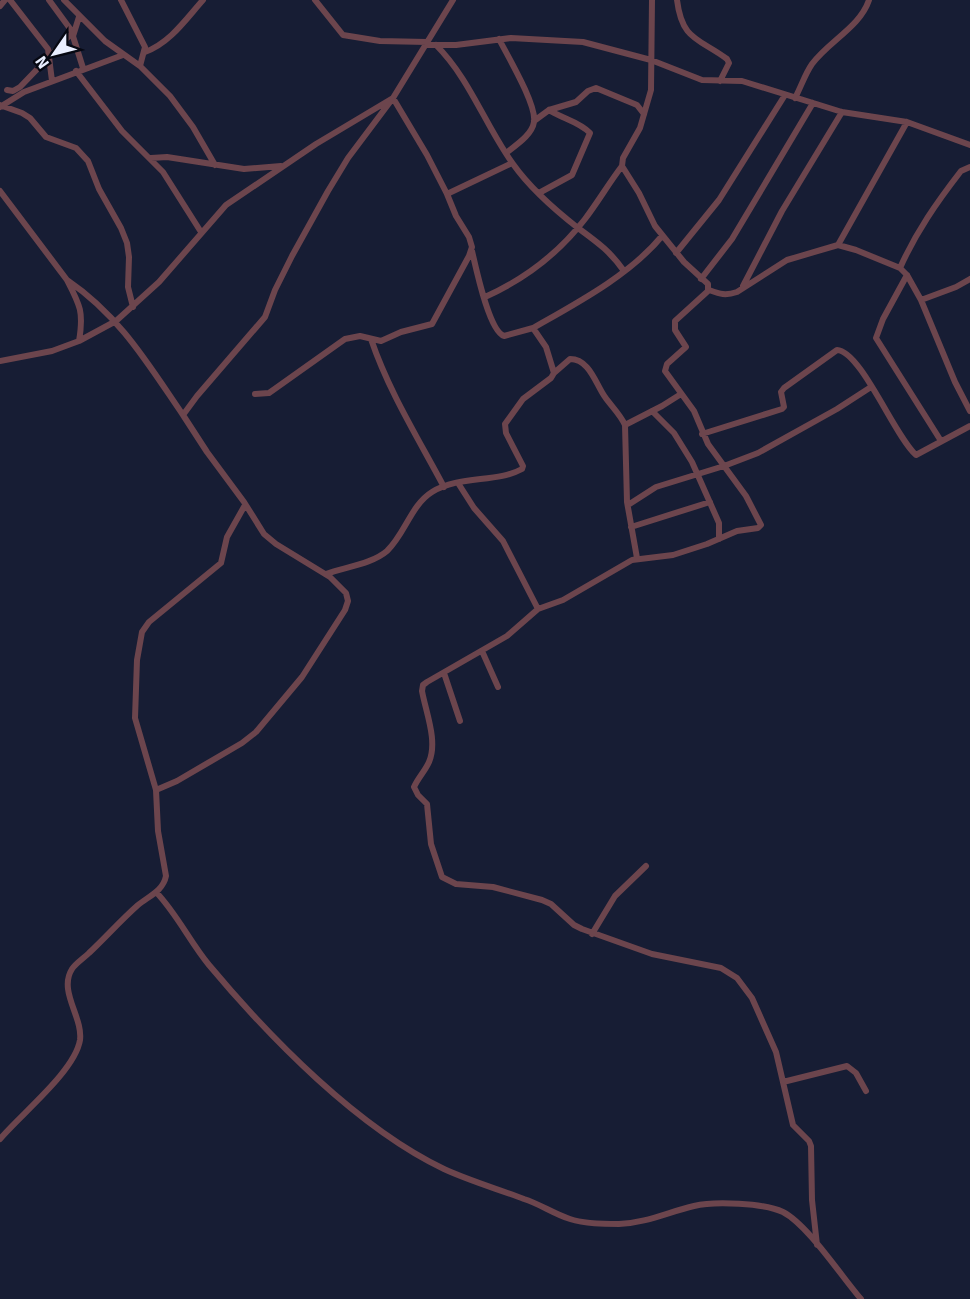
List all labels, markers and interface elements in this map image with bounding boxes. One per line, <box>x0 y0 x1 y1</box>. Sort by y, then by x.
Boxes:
north arrow <box>24 24 84 84</box>
text: N <box>31 52 54 72</box>

